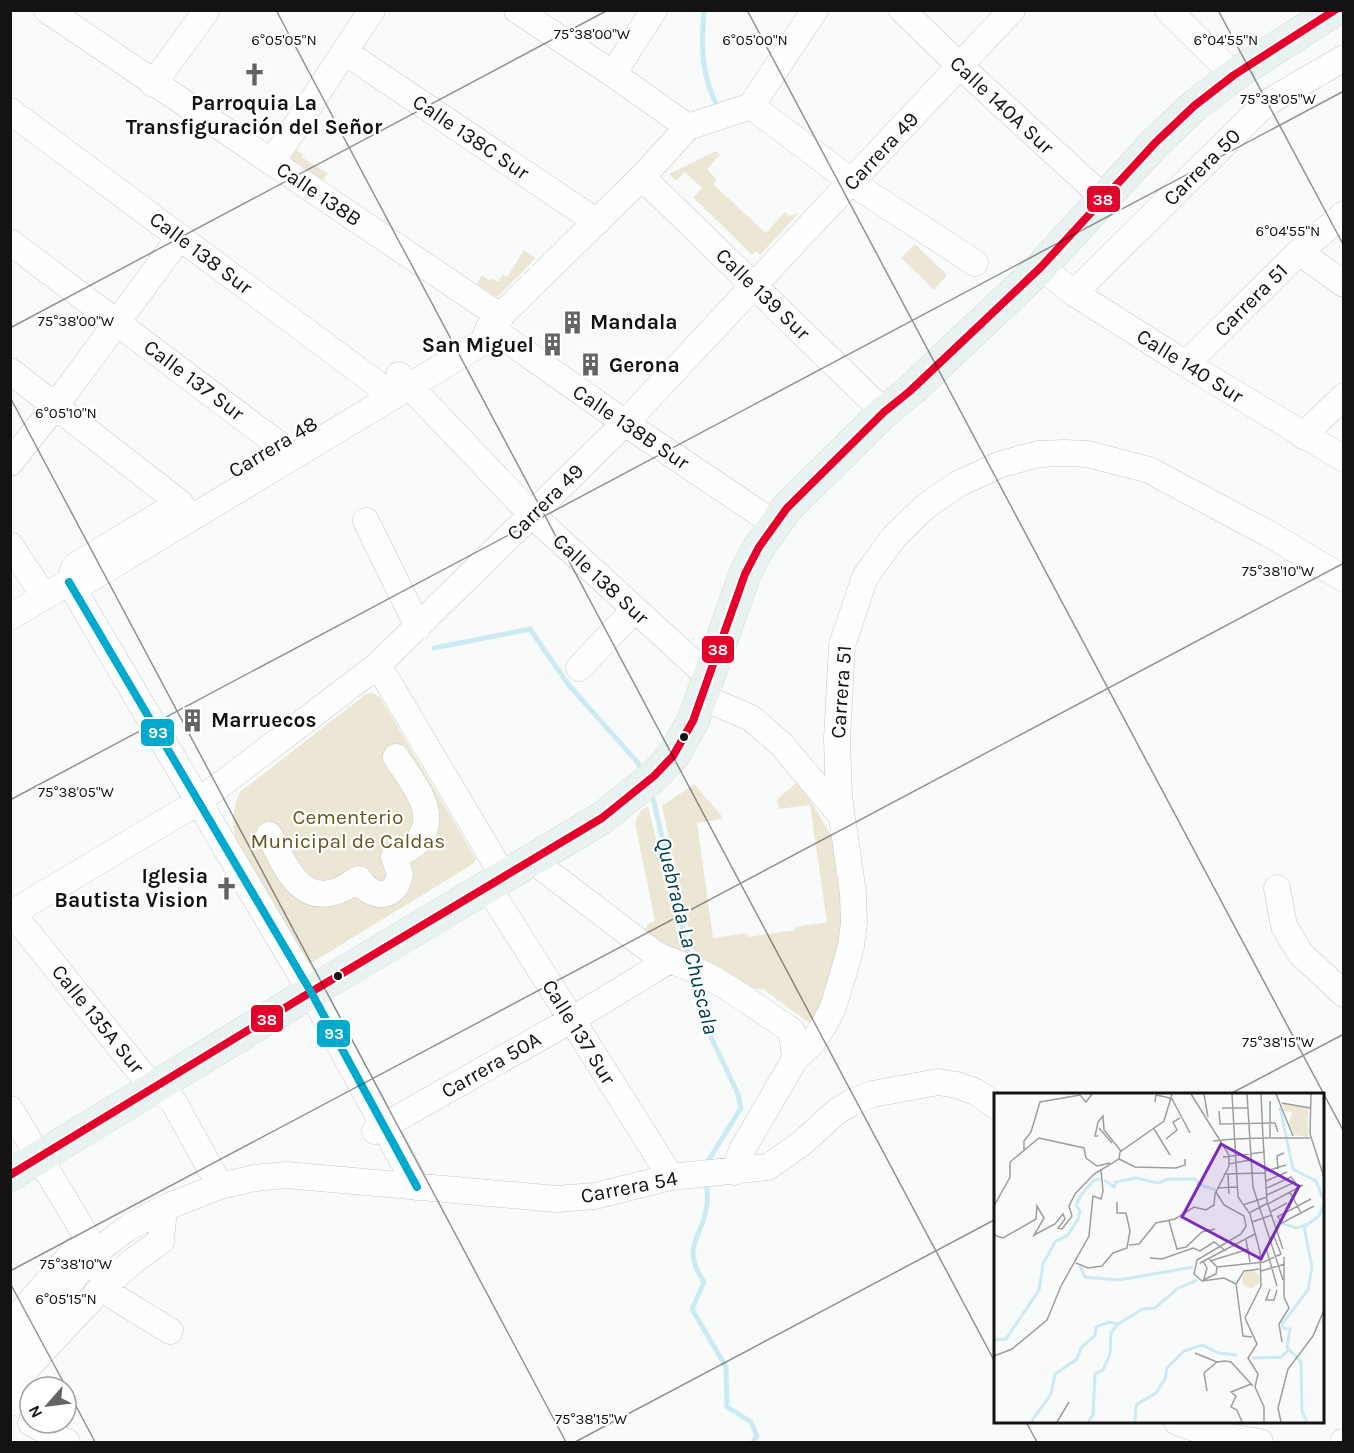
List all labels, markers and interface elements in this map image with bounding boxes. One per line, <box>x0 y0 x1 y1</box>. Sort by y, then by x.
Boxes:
text: 75°38'00"W <box>554 25 631 43</box>
text: 6°05'05"N <box>251 31 317 49</box>
text: 6°05'00"N <box>722 31 788 49</box>
text: 6°04'55"N <box>1194 31 1258 49</box>
street label: Calle 140A Sur <box>945 51 1059 159</box>
church icon: Parroquia La Transfiguración del Señor <box>241 62 267 88</box>
street label: Calle 138C Sur <box>408 89 534 185</box>
text: 75°38'05"W <box>1240 90 1317 108</box>
place label: Parroquia La Transfiguración del Señor <box>126 91 383 139</box>
street label: Carrera 49 <box>839 107 923 195</box>
street label: Carrera 50 <box>1159 124 1245 210</box>
street label: Calle 138B <box>272 157 366 231</box>
line badge: 38 <box>1086 185 1121 213</box>
text: 38 <box>1093 190 1113 209</box>
street label: Calle 138 Sur <box>145 207 257 300</box>
text: 6°04'55"N <box>1256 222 1320 240</box>
street label: Calle 139 Sur <box>711 243 815 345</box>
street label: Carrera 51 <box>1210 259 1292 341</box>
building icon: Mandala <box>559 309 585 335</box>
place label: Mandala <box>590 310 678 334</box>
text: 75°38'00"W <box>38 312 115 330</box>
street label: Calle 140 Sur <box>1132 324 1248 408</box>
building icon: San Miguel <box>539 332 565 358</box>
place label: San Miguel <box>422 333 534 357</box>
street label: Calle 137 Sur <box>139 335 249 426</box>
building icon: Gerona <box>578 352 604 378</box>
place label: Gerona <box>609 353 680 377</box>
street label: Calle 138B Sur <box>568 379 694 475</box>
text: 6°05'10"N <box>35 404 97 422</box>
street label: Carrera 48 <box>224 411 322 483</box>
street label: Carrera 49 <box>502 459 588 545</box>
street label: Calle 138 Sur <box>548 529 654 630</box>
text: 75°38'10"W <box>1242 562 1315 580</box>
line badge: 38 <box>701 635 735 664</box>
text: 38 <box>708 640 728 659</box>
street label: Carrera 51 <box>826 645 856 739</box>
building icon: Marruecos <box>180 707 206 733</box>
place label: Marruecos <box>211 708 317 732</box>
line badge: 93 <box>140 718 175 747</box>
text: 93 <box>148 723 168 742</box>
unlabelled marker <box>678 731 690 743</box>
text: 75°38'05"W <box>38 783 115 801</box>
park label: Cementerio Municipal de Caldas <box>251 805 445 853</box>
water label: Quebrada La Chuscala <box>650 835 724 1037</box>
place label: Iglesia Bautista Vision <box>54 864 208 912</box>
church icon: Iglesia Bautista Vision <box>213 875 239 901</box>
street label: Calle 135A Sur <box>47 960 149 1079</box>
unlabelled marker <box>332 970 344 982</box>
street label: Calle 137 Sur <box>537 975 621 1089</box>
line badge: 38 <box>250 1004 284 1033</box>
text: 38 <box>257 1010 277 1029</box>
line badge: 93 <box>316 1019 351 1048</box>
text: 93 <box>324 1024 344 1043</box>
street label: Carrera 50A <box>437 1027 545 1103</box>
text: 75°38'15"W <box>1242 1033 1315 1051</box>
inset map <box>994 1093 1324 1423</box>
street label: Carrera 54 <box>579 1166 680 1208</box>
text: 75°38'10"W <box>40 1255 113 1273</box>
text: 6°05'15"N <box>35 1290 97 1308</box>
north arrow <box>18 1375 78 1435</box>
text: N <box>24 1402 46 1421</box>
text: 75°38'15"W <box>555 1410 628 1428</box>

